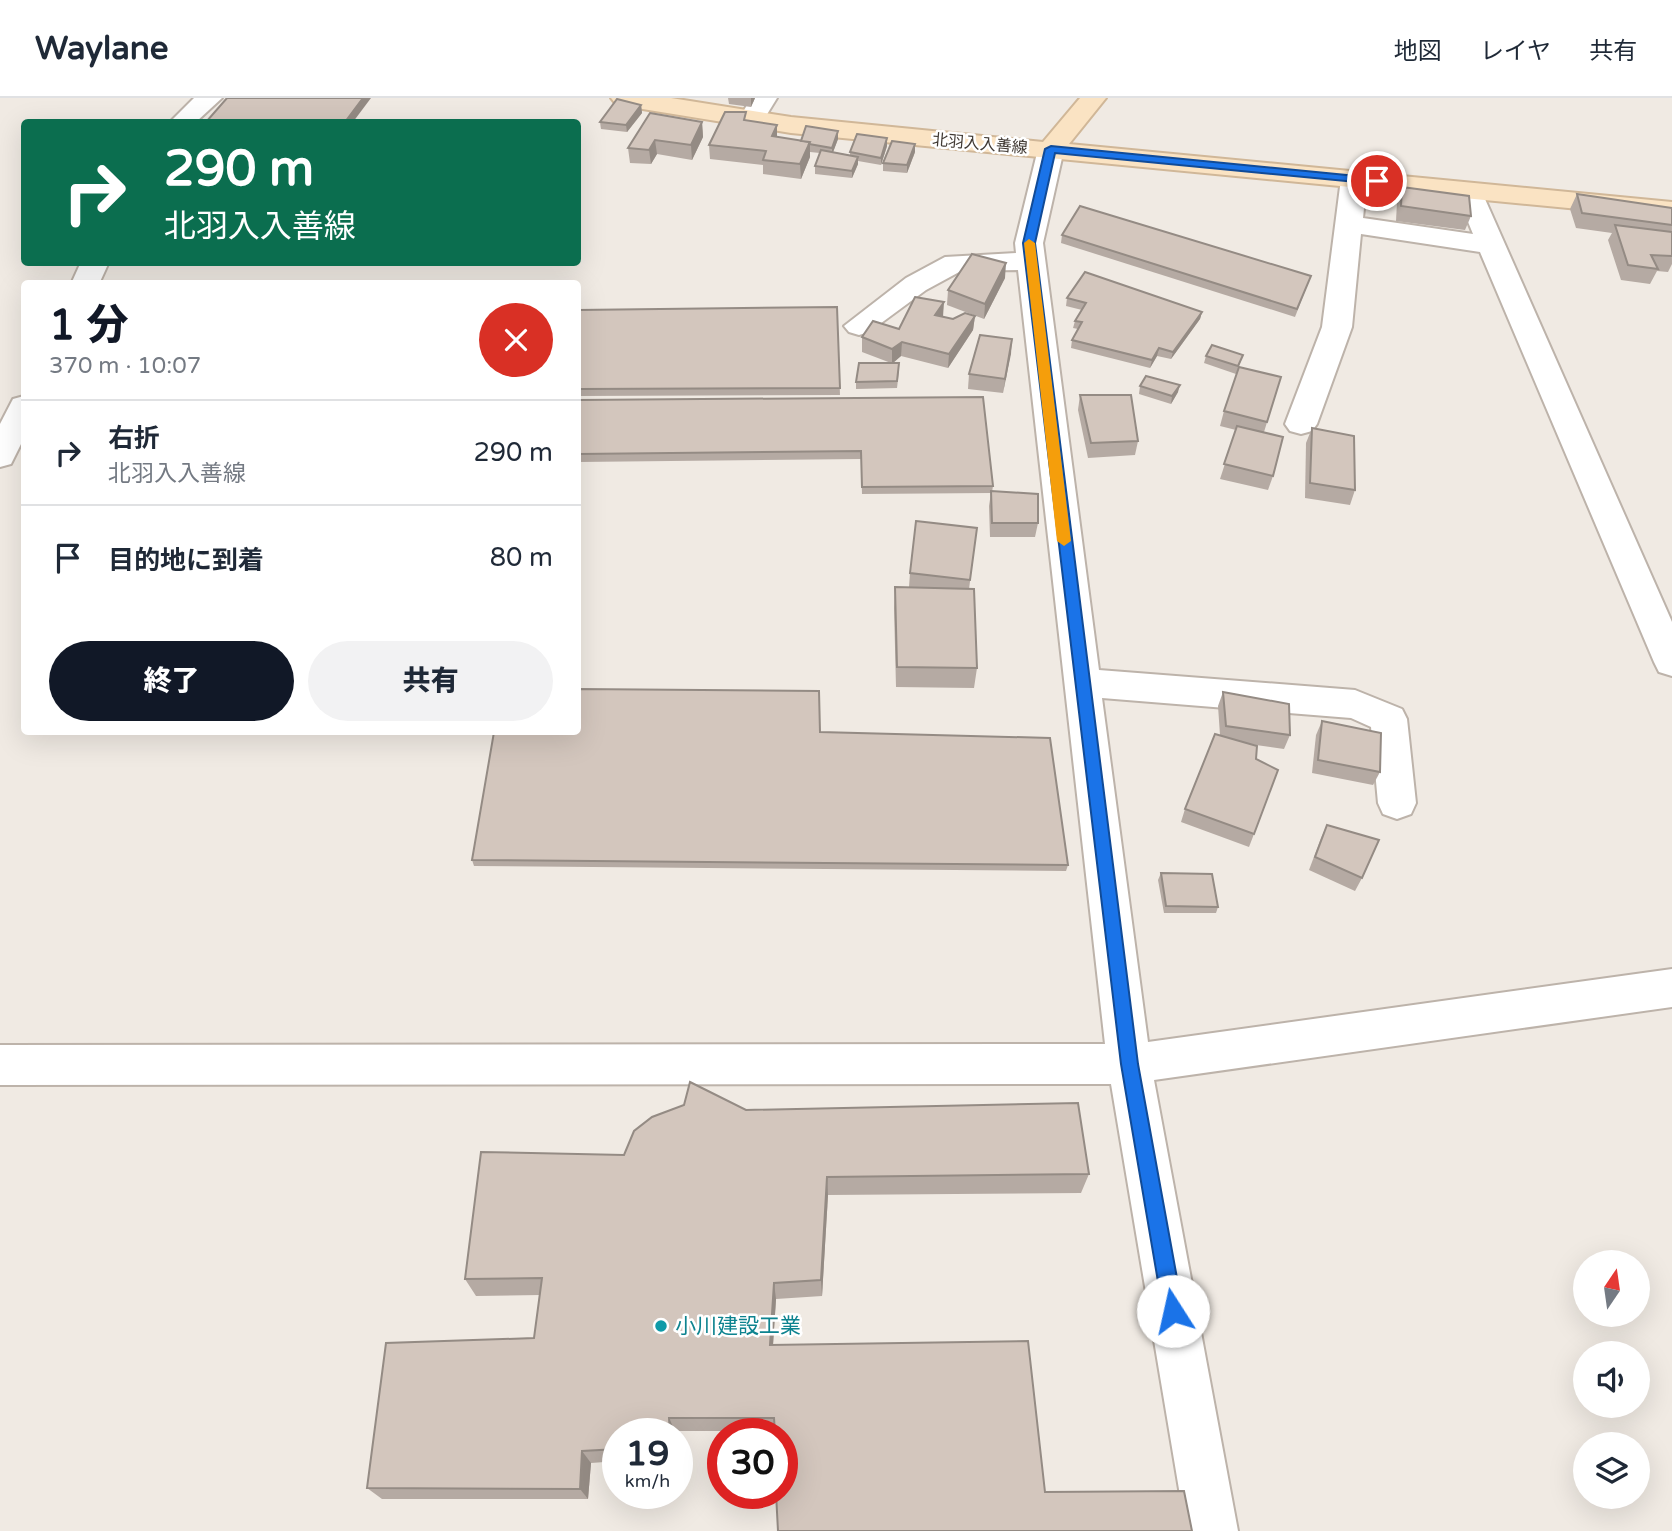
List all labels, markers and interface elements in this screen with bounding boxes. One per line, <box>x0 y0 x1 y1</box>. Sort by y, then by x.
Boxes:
text: Waylane <box>35 29 169 68</box>
text: 地図 <box>1394 37 1442 66</box>
text: レイヤ <box>1480 37 1551 66</box>
text: 共有 <box>1589 37 1637 66</box>
street label: 北羽入入善線 <box>931 130 1029 158</box>
text: 290 m <box>164 140 314 199</box>
icon: right <box>49 147 140 238</box>
pin <box>1347 151 1407 211</box>
icon: arrive <box>1358 162 1396 200</box>
text: 北羽入入善線 <box>164 208 356 246</box>
text: 1 分 <box>49 300 128 351</box>
button: close <box>479 303 553 377</box>
text: 370 m · 10:07 <box>49 352 201 380</box>
text: 右折 <box>108 423 160 454</box>
icon: right <box>49 434 87 472</box>
text: 290 m <box>473 437 553 468</box>
text: 北羽入入善線 <box>108 460 246 488</box>
icon: arrive <box>49 539 87 577</box>
text: 80 m <box>490 542 553 573</box>
text: 目的地に到着 <box>108 545 264 576</box>
button: 終了 <box>49 641 294 721</box>
button: 共有 <box>308 641 553 721</box>
north arrow <box>1573 1250 1650 1326</box>
map controls <box>1573 1250 1650 1509</box>
position arrow <box>1136 1274 1210 1348</box>
place label: 小川建設工業 <box>675 1314 801 1339</box>
marker: 小川建設工業 <box>653 1318 669 1334</box>
button: sound <box>1573 1341 1650 1418</box>
speed limit sign: 30 <box>707 1418 798 1509</box>
button: layers <box>1573 1432 1650 1509</box>
text: 19 <box>626 1433 669 1475</box>
text: km/h <box>625 1470 670 1492</box>

